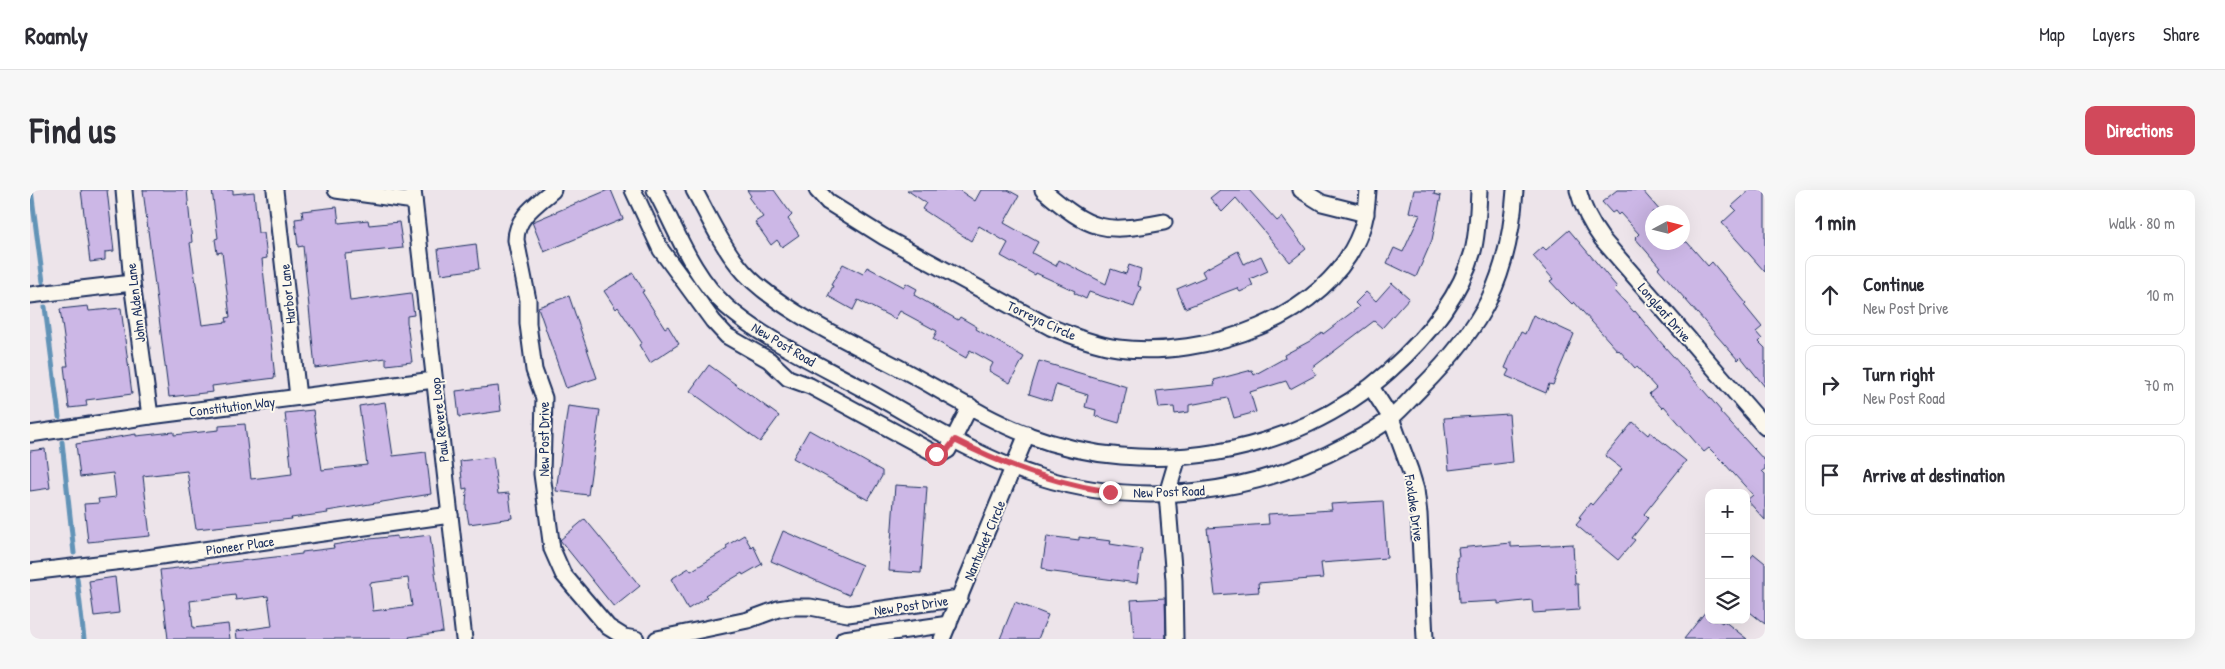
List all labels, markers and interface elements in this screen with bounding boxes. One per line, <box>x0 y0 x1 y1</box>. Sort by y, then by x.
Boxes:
text: Roamly <box>25 19 88 51</box>
text: Map <box>2039 22 2065 47</box>
text: Layers <box>2093 22 2135 47</box>
text: Share <box>2163 22 2200 47</box>
button: Directions <box>2085 106 2195 155</box>
text: Find us <box>30 107 116 154</box>
north arrow <box>1645 205 1690 250</box>
text: 1 min <box>1815 208 1856 237</box>
text: Walk · 80 m <box>2109 212 2175 234</box>
street label: John Alden Lane <box>121 262 149 344</box>
street label: Harbor Lane <box>274 263 300 325</box>
text: Continue <box>1863 271 1924 297</box>
street label: Longleaf Drive <box>1633 278 1696 347</box>
icon: ahead <box>1816 281 1844 309</box>
text: 10 m <box>2146 284 2174 306</box>
street label: Torreya Circle <box>1004 296 1080 345</box>
text: New Post Drive <box>1863 297 1949 319</box>
street label: New Post Road <box>748 317 820 371</box>
text: Turn right <box>1863 361 1934 387</box>
icon: right <box>1816 371 1844 399</box>
text: 70 m <box>2144 374 2174 396</box>
street label: Paul Revere Loop <box>425 377 454 463</box>
text: New Post Road <box>1863 387 1945 409</box>
street label: Constitution Way <box>188 391 276 422</box>
street label: New Post Drive <box>534 401 553 476</box>
route start <box>925 443 948 466</box>
icon: arrive <box>1816 461 1844 489</box>
text: Arrive at destination <box>1863 462 2005 488</box>
street label: Foxlake Drive <box>1401 472 1429 543</box>
street label: New Post Road <box>1133 480 1206 502</box>
route end <box>1099 481 1122 504</box>
map controls <box>1705 489 1750 624</box>
button: + <box>1705 489 1750 534</box>
street label: Nantucket Circle <box>959 497 1010 583</box>
street label: Pioneer Place <box>205 531 276 559</box>
button: − <box>1705 534 1750 579</box>
button: layers <box>1705 579 1750 624</box>
street label: New Post Drive <box>873 590 950 620</box>

